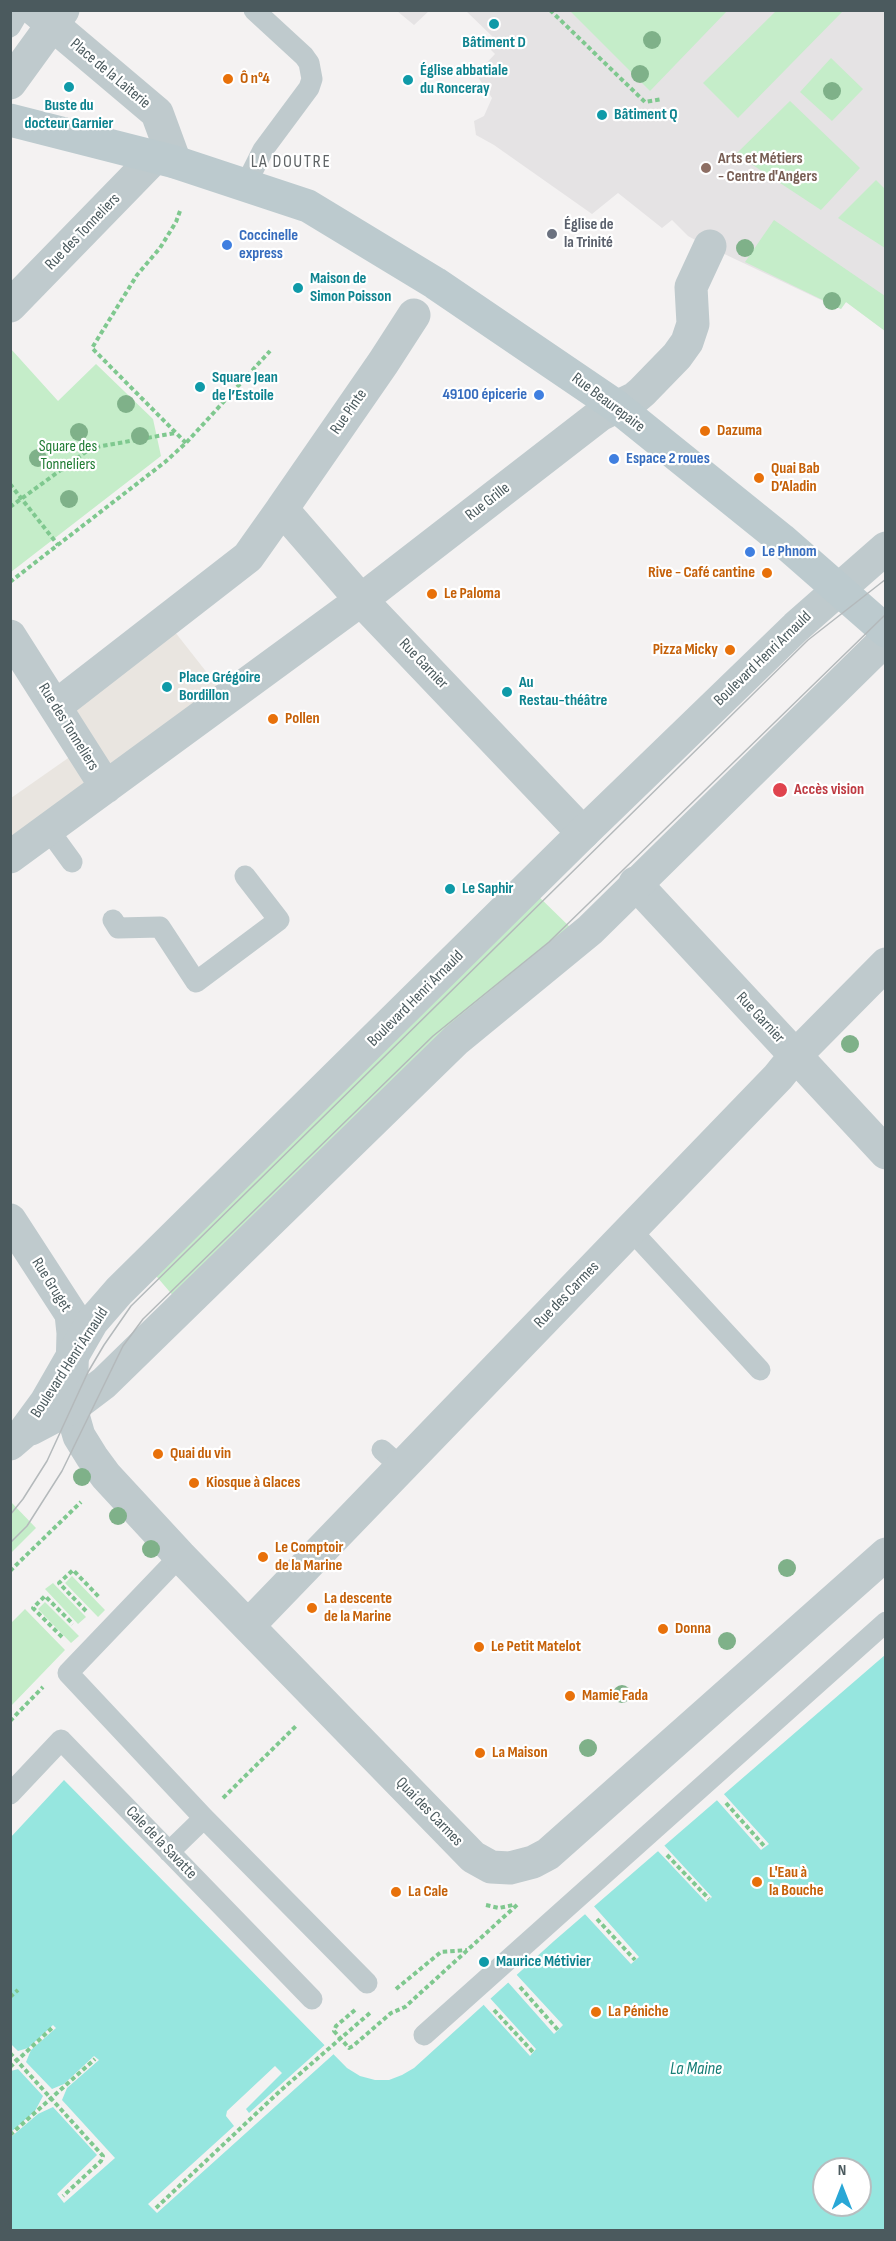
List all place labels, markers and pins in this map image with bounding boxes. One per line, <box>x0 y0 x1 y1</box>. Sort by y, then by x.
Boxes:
marker: Bâtiment D <box>487 17 501 31</box>
place label: Bâtiment D <box>462 33 526 53</box>
place label: Église abbatiale du Ronceray <box>420 61 508 99</box>
place label: Ô n°4 <box>240 69 270 89</box>
marker: Ô n°4 <box>221 72 235 86</box>
marker: Église abbatiale du Ronceray <box>401 73 415 87</box>
marker: Buste du docteur Garnier <box>62 80 76 94</box>
place label: Buste du docteur Garnier <box>24 96 114 134</box>
place label: Bâtiment Q <box>614 105 677 125</box>
marker: Bâtiment Q <box>595 108 609 122</box>
place label: Arts et Métiers - Centre d'Angers <box>718 149 817 187</box>
marker: Arts et Métiers - Centre d'Angers <box>699 161 713 175</box>
place label: Église de la Trinité <box>564 215 614 253</box>
place label: Coccinelle express <box>239 226 298 264</box>
marker: Église de la Trinité <box>545 227 559 241</box>
marker: Coccinelle express <box>220 238 234 252</box>
place label: Maison de Simon Poisson <box>310 269 391 307</box>
marker: Maison de Simon Poisson <box>291 281 305 295</box>
place label: Square Jean de l’Estoile <box>212 368 278 406</box>
marker: Square Jean de l’Estoile <box>193 380 207 394</box>
place label: 49100 épicerie <box>442 385 527 405</box>
marker: 49100 épicerie <box>532 388 546 402</box>
place label: Dazuma <box>717 421 762 441</box>
marker: Dazuma <box>698 424 712 438</box>
place label: Espace 2 roues <box>626 449 710 469</box>
marker: Espace 2 roues <box>607 452 621 466</box>
place label: Quai Bab D’Aladin <box>771 459 820 497</box>
marker: Quai Bab D’Aladin <box>752 471 766 485</box>
place label: Le Phnom <box>762 542 817 562</box>
marker: Le Phnom <box>743 545 757 559</box>
place label: Rive - Café cantine <box>648 563 755 583</box>
marker: Rive - Café cantine <box>760 566 774 580</box>
place label: Le Paloma <box>444 584 501 604</box>
marker: Le Paloma <box>425 587 439 601</box>
place label: Pizza Micky <box>653 640 718 660</box>
marker: Pizza Micky <box>723 643 737 657</box>
place label: Place Grégoire Bordillon <box>179 668 261 706</box>
place label: Au Restau-théâtre <box>519 673 607 711</box>
marker: Place Grégoire Bordillon <box>160 680 174 694</box>
marker: Au Restau-théâtre <box>500 685 514 699</box>
place label: Pollen <box>285 709 320 729</box>
marker: Pollen <box>266 712 280 726</box>
place label: Accès vision <box>794 780 864 800</box>
marker: Accès vision <box>771 781 789 799</box>
place label: Le Saphir <box>462 879 514 899</box>
marker: Le Saphir <box>443 882 457 896</box>
place label: Quai du vin <box>170 1444 231 1464</box>
marker: Quai du vin <box>151 1447 165 1461</box>
place label: Kiosque à Glaces <box>206 1473 300 1493</box>
marker: Kiosque à Glaces <box>187 1476 201 1490</box>
place label: Le Comptoir de la Marine <box>275 1538 344 1576</box>
marker: Le Comptoir de la Marine <box>256 1550 270 1564</box>
place label: La descente de la Marine <box>324 1589 392 1627</box>
marker: La descente de la Marine <box>305 1601 319 1615</box>
place label: Donna <box>675 1619 711 1639</box>
marker: Donna <box>656 1622 670 1636</box>
place label: Le Petit Matelot <box>491 1637 581 1657</box>
marker: Le Petit Matelot <box>472 1640 486 1654</box>
place label: Mamie Fada <box>582 1686 648 1706</box>
marker: Mamie Fada <box>563 1689 577 1703</box>
place label: La Maison <box>492 1743 548 1763</box>
marker: La Maison <box>473 1746 487 1760</box>
place label: L'Eau à la Bouche <box>769 1863 824 1901</box>
marker: L'Eau à la Bouche <box>750 1875 764 1889</box>
place label: La Cale <box>408 1882 448 1902</box>
marker: La Cale <box>389 1885 403 1899</box>
place label: Maurice Métivier <box>496 1952 591 1972</box>
marker: Maurice Métivier <box>477 1955 491 1969</box>
place label: La Péniche <box>608 2002 669 2022</box>
marker: La Péniche <box>589 2005 603 2019</box>

